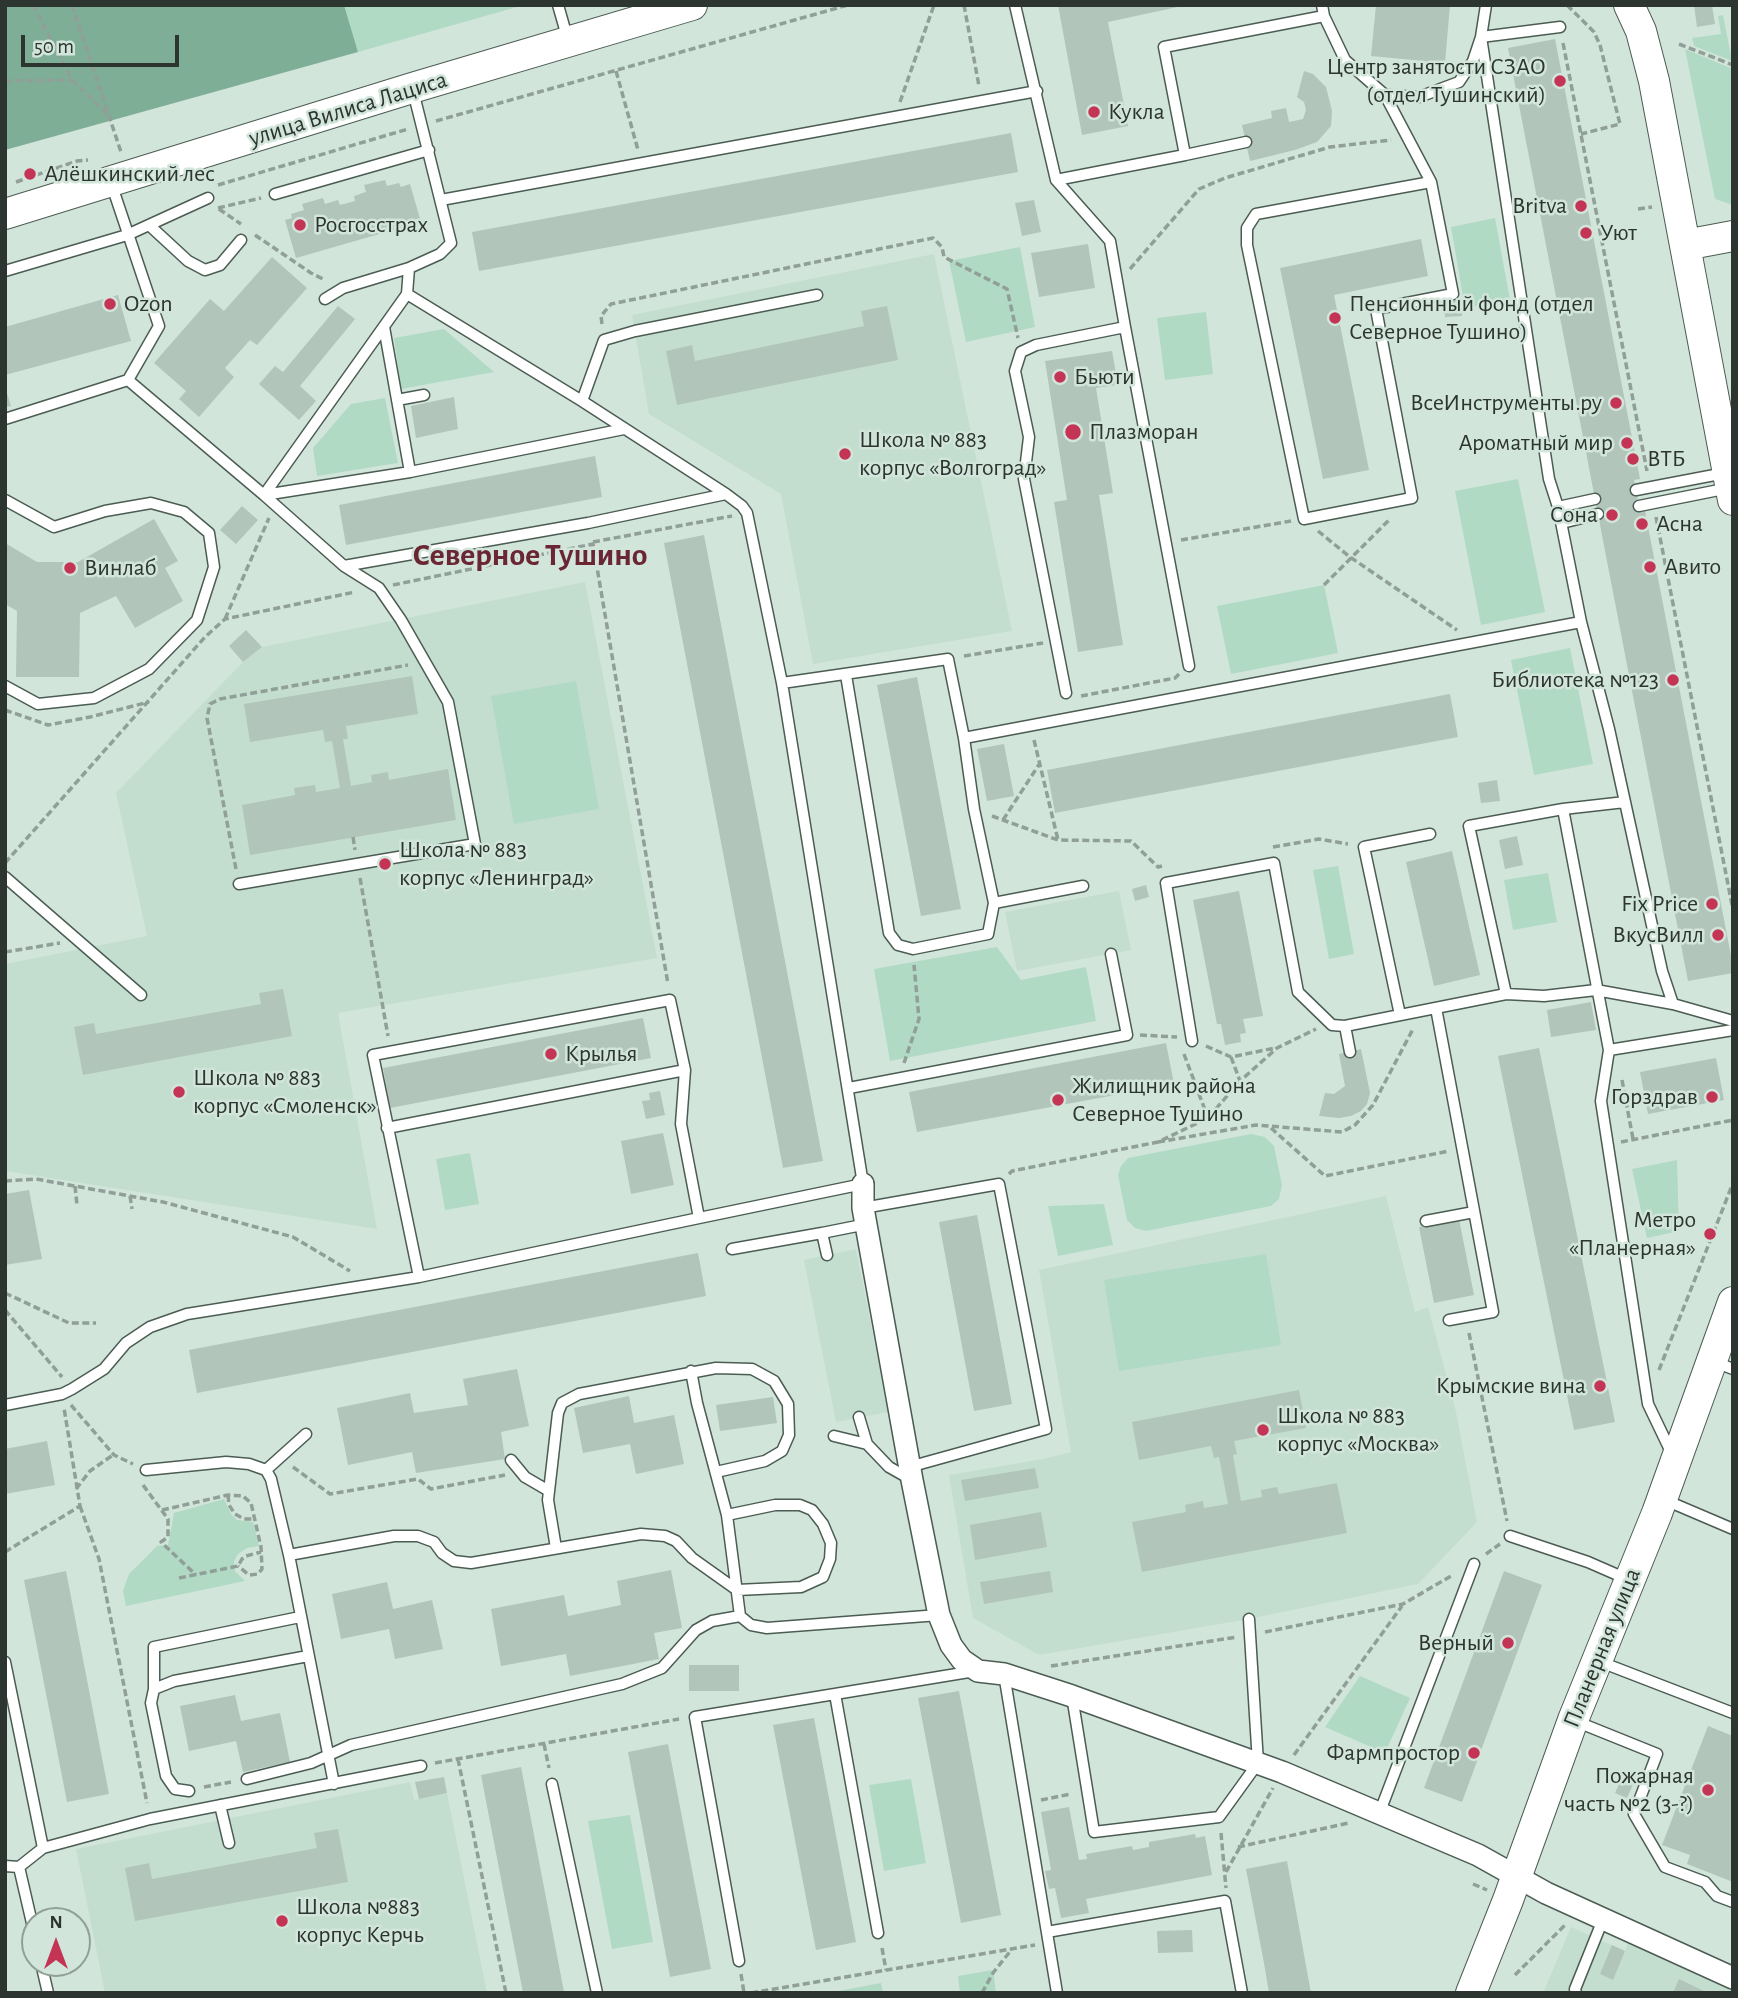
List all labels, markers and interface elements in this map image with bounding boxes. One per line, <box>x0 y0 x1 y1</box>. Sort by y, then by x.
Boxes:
scale bar <box>24 21 182 65</box>
text: 50 m <box>34 36 74 57</box>
place label: Центр занятости СЗАО (отдел Тушинский) <box>1326 53 1546 109</box>
street label: улица Вилиса Лациса <box>245 65 451 153</box>
marker: Центр занятости СЗАО (отдел Тушинский) <box>1552 73 1568 89</box>
place label: Кукла <box>1108 98 1165 126</box>
marker: Кукла <box>1086 104 1102 120</box>
place label: Алёшкинский лес <box>44 160 215 188</box>
marker: Алёшкинский лес <box>22 166 38 182</box>
place label: Britva <box>1512 192 1567 220</box>
marker: Britva <box>1573 198 1589 214</box>
place label: Росгосстрах <box>314 211 428 239</box>
marker: Росгосстрах <box>292 217 308 233</box>
place label: Уют <box>1600 219 1637 247</box>
marker: Уют <box>1578 225 1594 241</box>
place label: Ozon <box>124 290 173 318</box>
place label: Пенсионный фонд (отдел Северное Тушино) <box>1349 290 1594 346</box>
marker: Ozon <box>102 296 118 312</box>
marker: Пенсионный фонд (отдел Северное Тушино) <box>1327 310 1343 326</box>
place label: Бьюти <box>1074 363 1135 391</box>
marker: Бьюти <box>1052 369 1068 385</box>
place label: ВсеИнструменты.ру <box>1410 389 1602 417</box>
marker: ВсеИнструменты.ру <box>1608 395 1624 411</box>
place label: Плазморан <box>1089 418 1199 446</box>
marker: Плазморан <box>1063 422 1083 442</box>
place label: Школа № 883 корпус «Волгоград» <box>859 426 1046 482</box>
place label: Ароматный мир <box>1458 429 1613 457</box>
marker: Ароматный мир <box>1619 435 1635 451</box>
place label: ВТБ <box>1647 445 1686 473</box>
marker: Школа № 883 корпус «Волгоград» <box>837 446 853 462</box>
marker: ВТБ <box>1625 451 1641 467</box>
place label: Сона <box>1550 501 1598 529</box>
marker: Сона <box>1604 507 1620 523</box>
place label: Асна <box>1656 510 1703 538</box>
marker: Асна <box>1634 516 1650 532</box>
district label: Северное Тушино <box>412 536 648 574</box>
place label: Авито <box>1664 553 1721 581</box>
place label: Винлаб <box>84 554 157 582</box>
marker: Авито <box>1642 559 1658 575</box>
marker: Винлаб <box>62 560 78 576</box>
place label: Библиотека №123 <box>1491 666 1659 694</box>
marker: Библиотека №123 <box>1665 672 1681 688</box>
place label: Школа № 883 корпус «Ленинград» <box>399 836 594 892</box>
marker: Школа № 883 корпус «Ленинград» <box>377 856 393 872</box>
place label: Fix Price <box>1621 890 1698 918</box>
marker: Fix Price <box>1704 896 1720 912</box>
place label: ВкусВилл <box>1612 921 1704 949</box>
marker: ВкусВилл <box>1710 927 1726 943</box>
place label: Крылья <box>565 1040 638 1068</box>
marker: Крылья <box>543 1046 559 1062</box>
place label: Школа № 883 корпус «Смоленск» <box>193 1064 377 1120</box>
place label: Жилищник района Северное Тушино <box>1072 1072 1256 1128</box>
place label: Горздрав <box>1610 1083 1698 1111</box>
marker: Школа № 883 корпус «Смоленск» <box>171 1084 187 1100</box>
marker: Горздрав <box>1704 1089 1720 1105</box>
marker: Жилищник района Северное Тушино <box>1050 1092 1066 1108</box>
place label: Метро «Планерная» <box>1569 1206 1696 1262</box>
marker: Метро «Планерная» <box>1702 1226 1718 1242</box>
place label: Крымские вина <box>1436 1372 1586 1400</box>
marker: Крымские вина <box>1592 1378 1608 1394</box>
place label: Школа № 883 корпус «Москва» <box>1277 1402 1439 1458</box>
marker: Школа № 883 корпус «Москва» <box>1255 1422 1271 1438</box>
street label: Планерная улица <box>1557 1564 1647 1732</box>
place label: Верный <box>1418 1629 1494 1657</box>
marker: Верный <box>1500 1635 1516 1651</box>
place label: Фармпростор <box>1326 1739 1460 1767</box>
marker: Фармпростор <box>1466 1745 1482 1761</box>
place label: Пожарная часть №2 (3-?) <box>1564 1762 1694 1818</box>
marker: Пожарная часть №2 (3-?) <box>1700 1782 1716 1798</box>
place label: Школа №883 корпус Керчь <box>296 1893 424 1949</box>
north arrow <box>21 1907 91 1977</box>
text: N <box>49 1913 63 1932</box>
marker: Школа №883 корпус Керчь <box>274 1913 290 1929</box>

